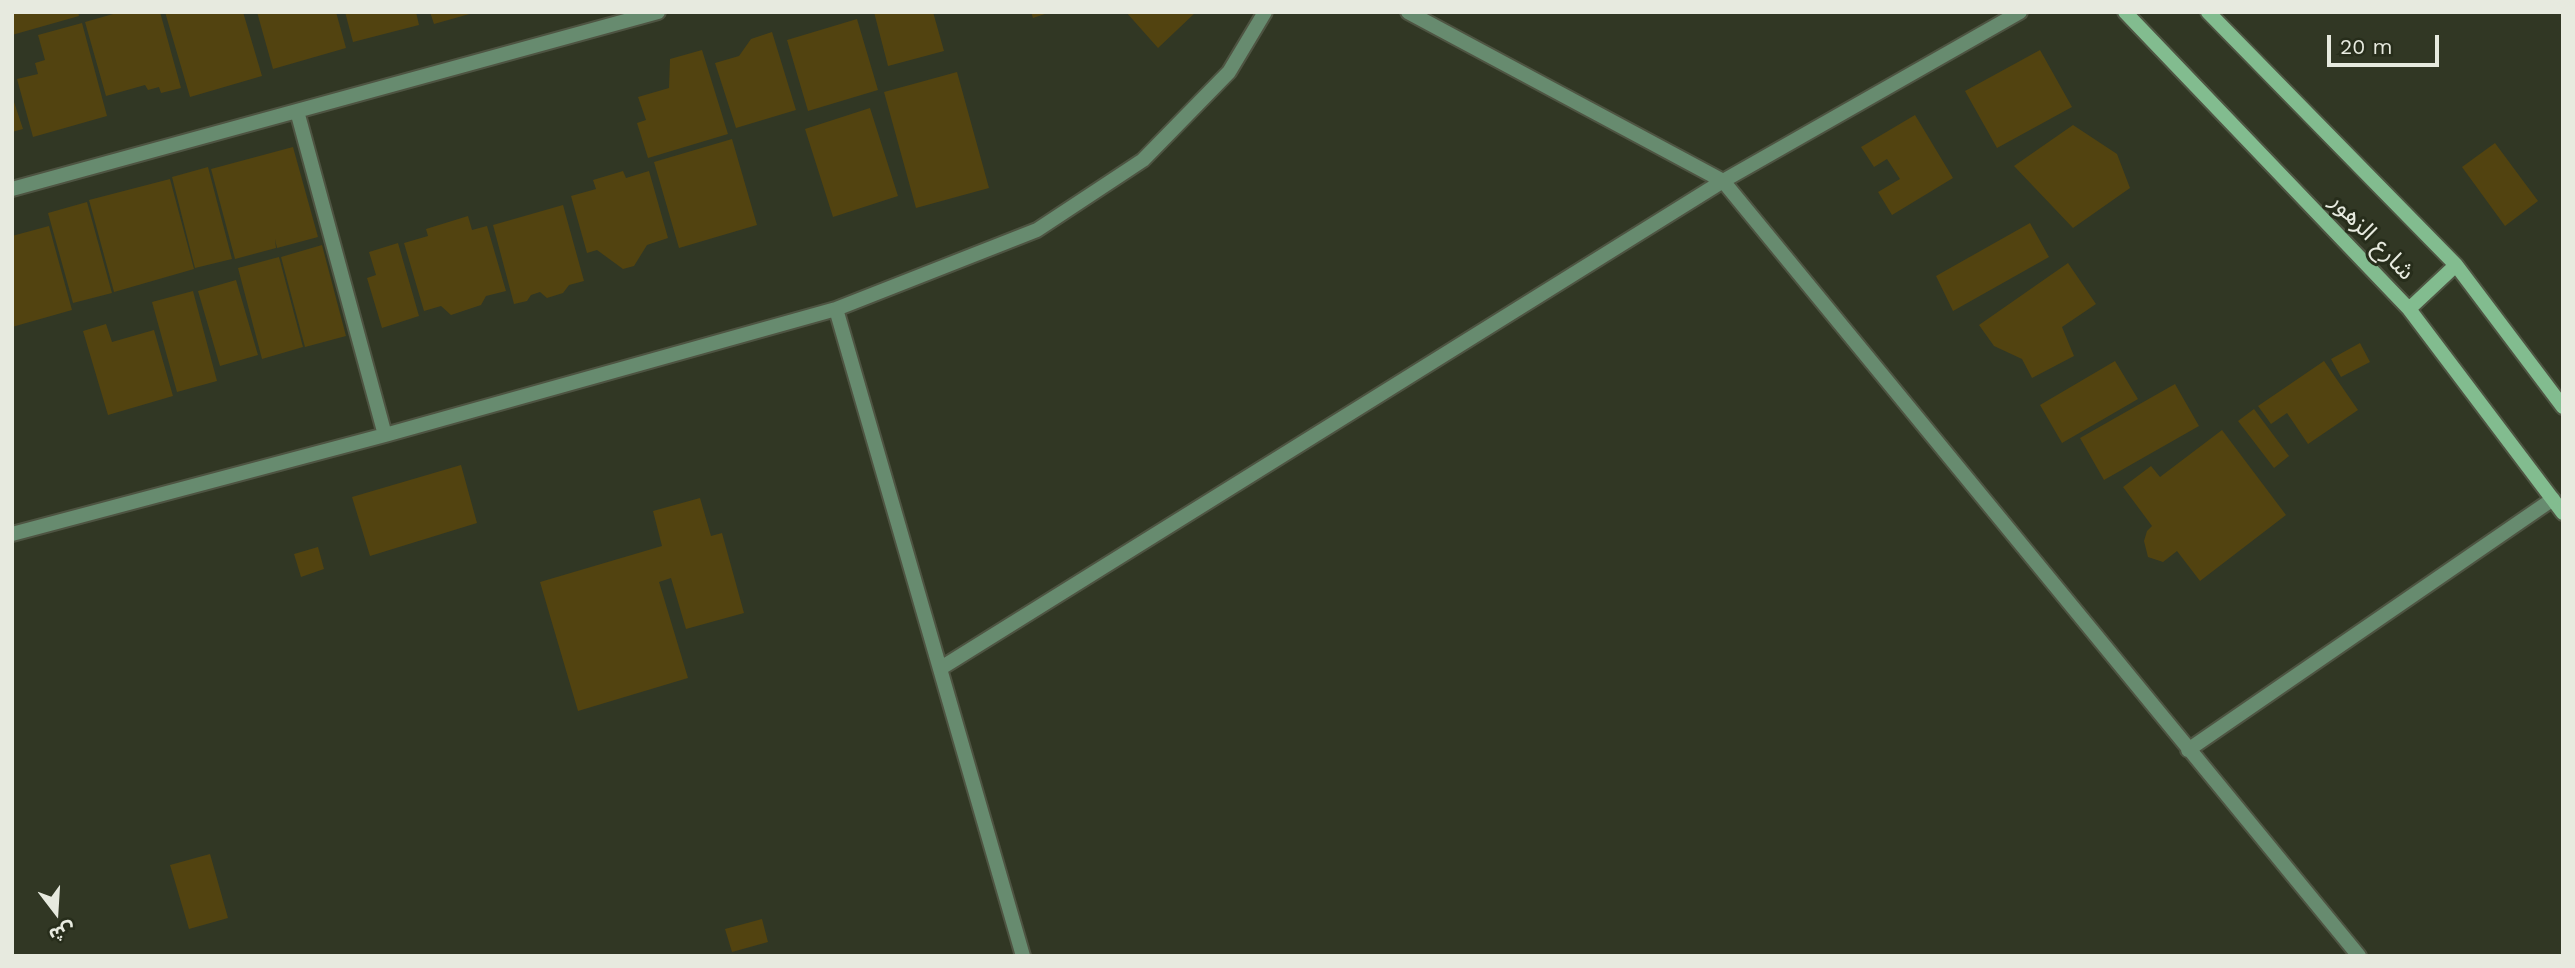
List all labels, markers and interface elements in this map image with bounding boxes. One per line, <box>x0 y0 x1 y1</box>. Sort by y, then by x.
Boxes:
scale bar <box>2330 21 2442 65</box>
text: 20 m <box>2340 34 2392 59</box>
street label: شارع الزهور <box>2324 188 2420 286</box>
north arrow <box>21 877 91 947</box>
text: ش <box>46 918 78 947</box>

